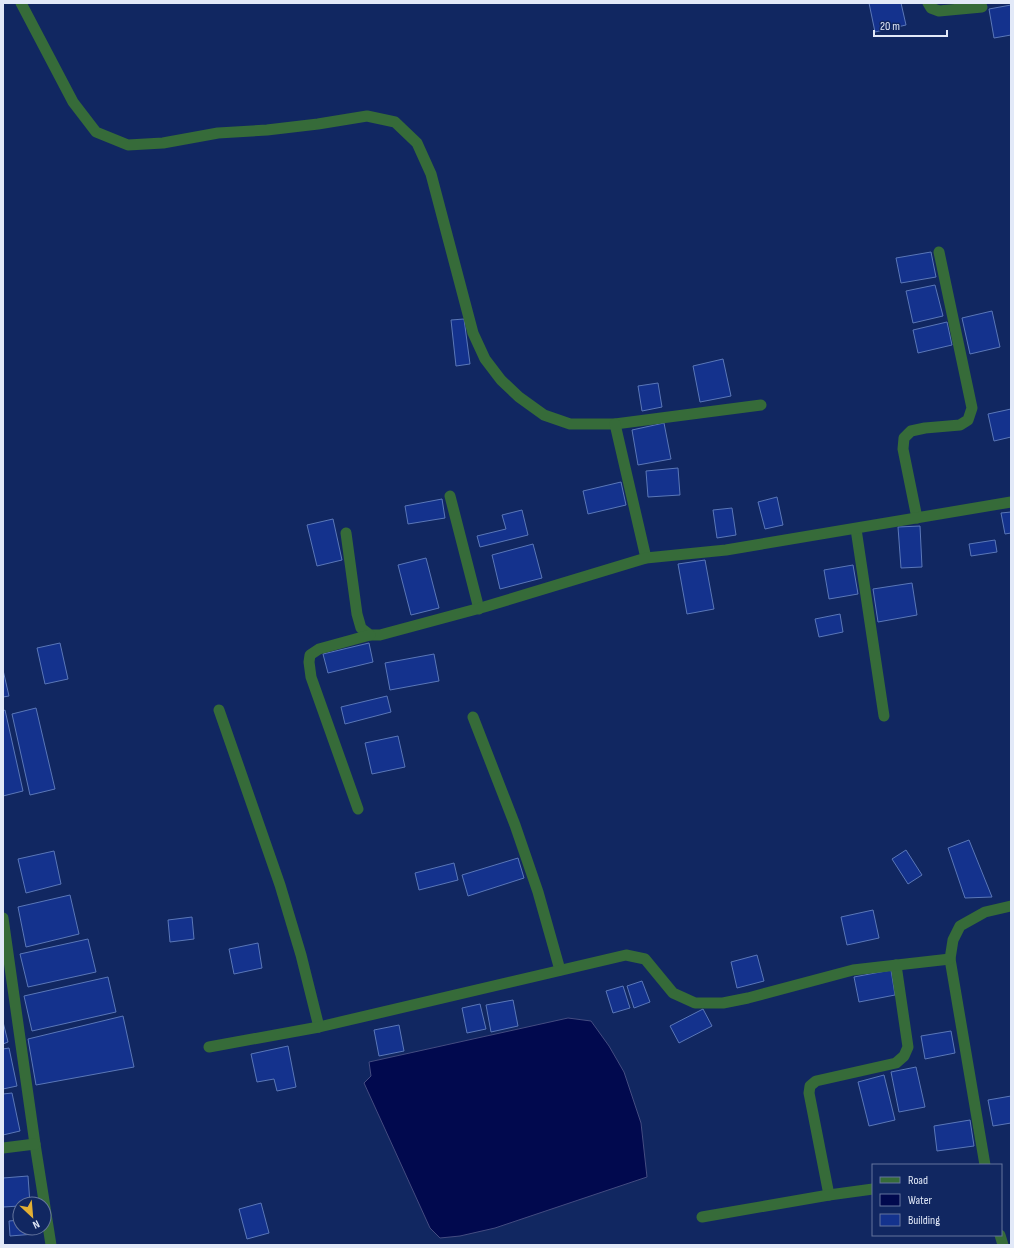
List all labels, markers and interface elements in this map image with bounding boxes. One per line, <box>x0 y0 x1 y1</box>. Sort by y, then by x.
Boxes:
scale bar <box>874 12 947 38</box>
text: 20 m <box>880 19 900 34</box>
legend <box>872 1164 1002 1236</box>
text: Road <box>908 1173 928 1188</box>
text: Water <box>908 1193 932 1208</box>
north arrow <box>12 1196 52 1236</box>
text: Building <box>908 1213 940 1228</box>
text: N <box>31 1217 42 1232</box>

